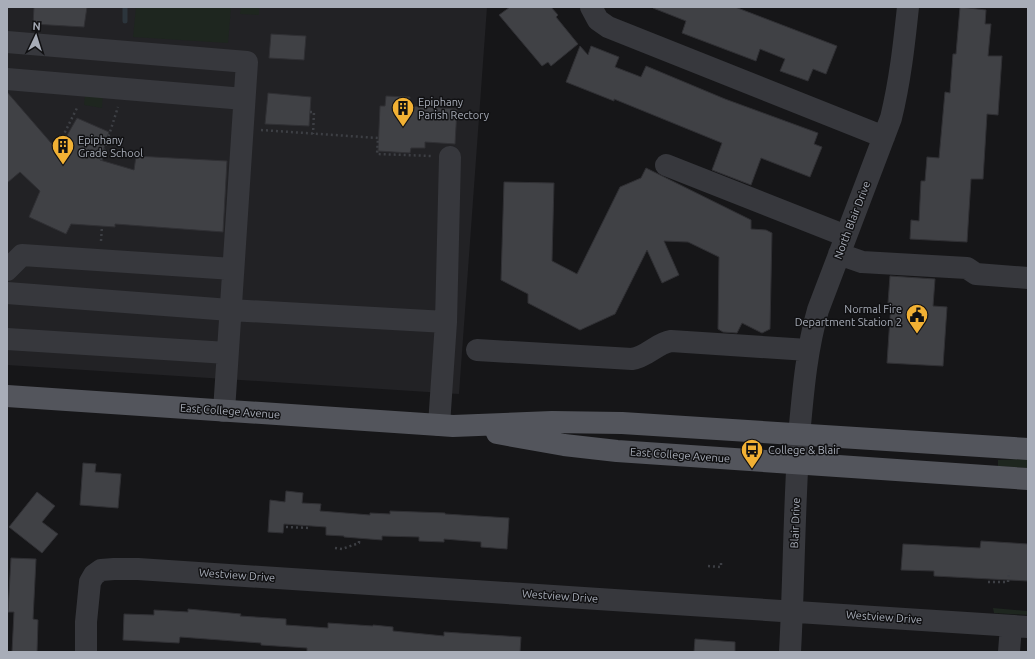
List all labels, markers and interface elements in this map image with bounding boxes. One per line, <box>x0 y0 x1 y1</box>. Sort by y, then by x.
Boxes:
north arrow <box>16 16 56 56</box>
text: N <box>32 20 41 32</box>
building icon: Epiphany Parish Rectory <box>390 95 416 128</box>
place label: Epiphany Parish Rectory <box>418 96 490 121</box>
building icon: Epiphany Grade School <box>50 133 76 166</box>
place label: Epiphany Grade School <box>78 134 143 159</box>
street label: North Blair Drive <box>832 179 872 261</box>
public building icon: Normal Fire Department Station 2 <box>904 302 930 335</box>
place label: Normal Fire Department Station 2 <box>795 303 902 328</box>
street label: East College Avenue <box>179 402 281 420</box>
bus stop icon: College & Blair <box>739 437 765 470</box>
place label: College & Blair <box>768 444 841 456</box>
street label: East College Avenue <box>629 446 731 464</box>
street label: Blair Drive <box>788 497 802 549</box>
street label: Westview Drive <box>198 566 276 584</box>
street label: Westview Drive <box>521 587 599 605</box>
street label: Westview Drive <box>845 608 923 626</box>

